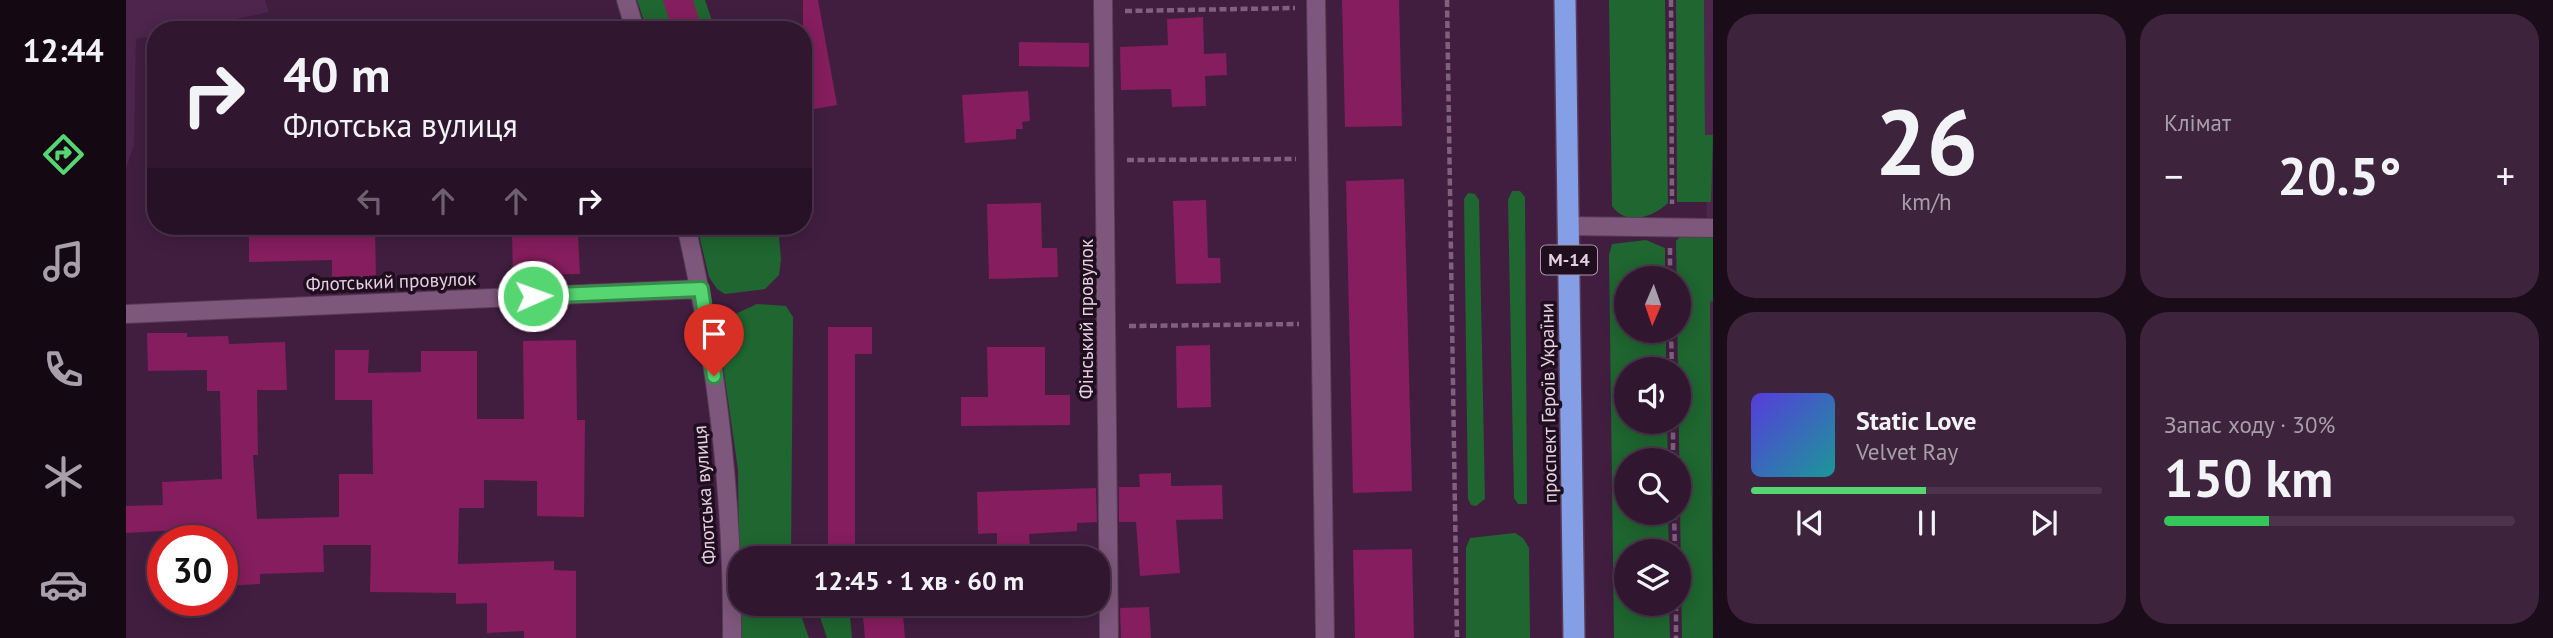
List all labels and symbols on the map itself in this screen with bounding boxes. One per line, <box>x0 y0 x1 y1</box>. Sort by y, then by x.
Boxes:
street label: Фінський провулок <box>1074 239 1098 399</box>
road number: М-14 <box>1541 246 1597 274</box>
position arrow <box>496 259 570 333</box>
street label: Флотський провулок <box>305 266 477 296</box>
north arrow <box>1614 266 1690 343</box>
street label: проспект Героїв України <box>1534 303 1562 503</box>
pin <box>684 304 744 376</box>
street label: Флотська вулиця <box>687 425 721 565</box>
speed limit sign: 30 <box>147 525 238 616</box>

